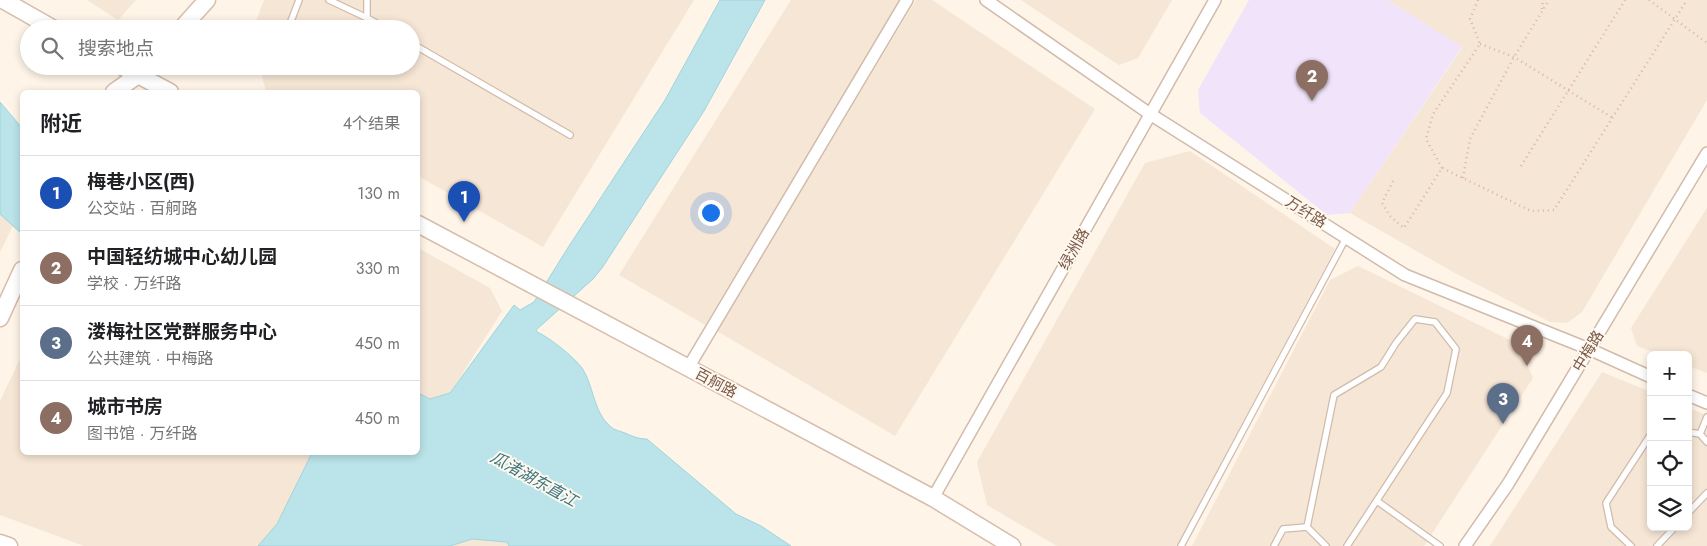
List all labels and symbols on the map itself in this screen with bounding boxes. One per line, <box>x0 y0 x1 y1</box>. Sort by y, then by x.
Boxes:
pin: 2 <box>1296 60 1328 101</box>
pin: 1 <box>448 181 480 222</box>
street label: 万纤路 <box>1281 191 1331 233</box>
your location <box>698 200 724 226</box>
street label: 绿洲路 <box>1053 224 1095 274</box>
pin: 4 <box>1511 325 1543 366</box>
street label: 中梅路 <box>1567 326 1609 376</box>
street label: 百舸路 <box>691 363 741 403</box>
pin: 3 <box>1487 383 1519 424</box>
water label: 瓜渚湖东直江 <box>486 446 583 513</box>

